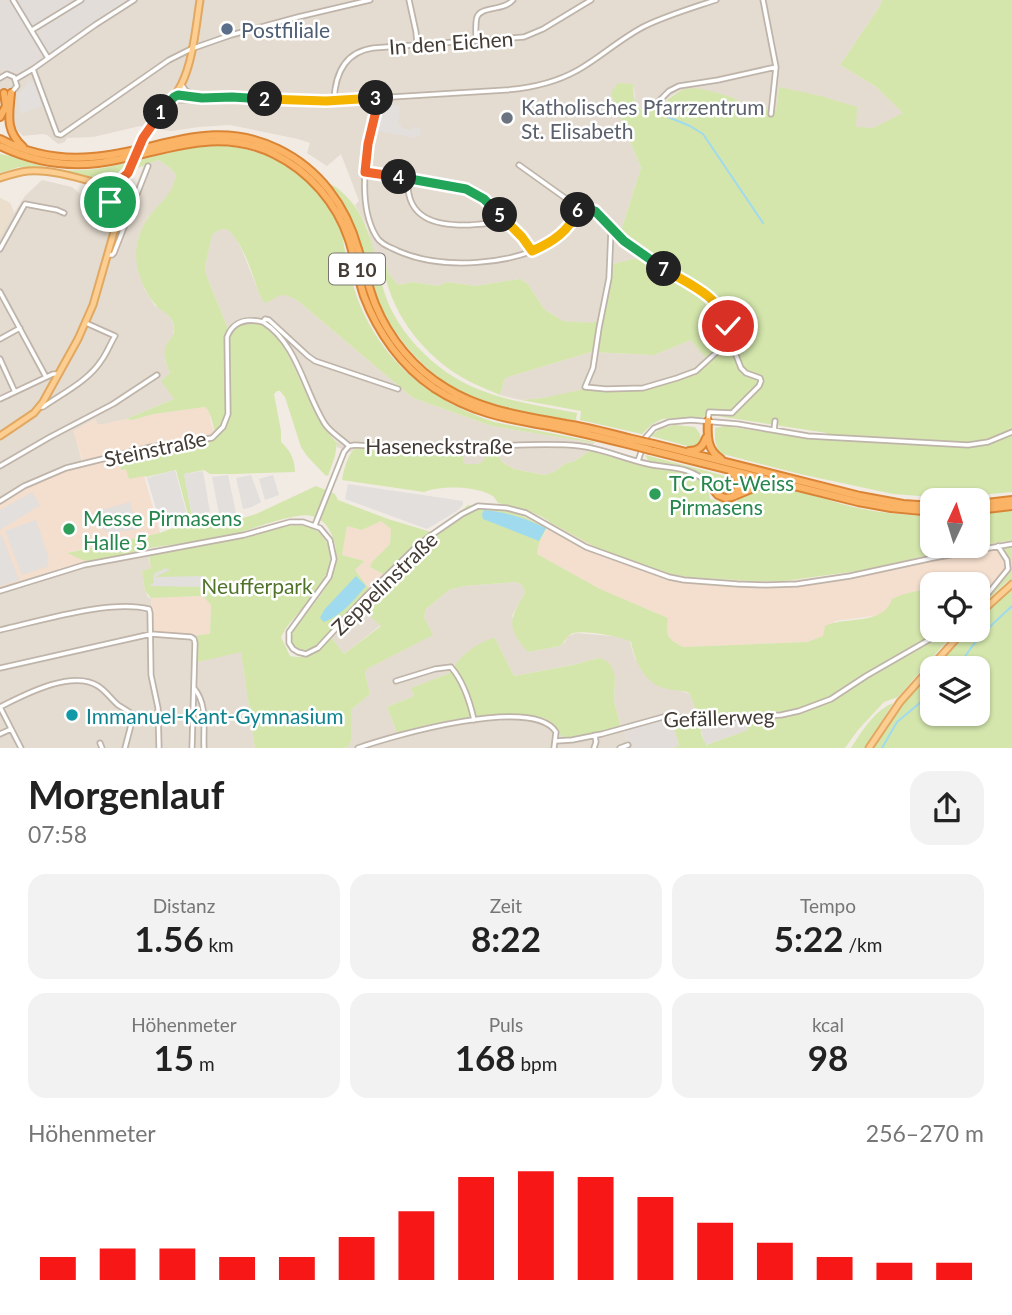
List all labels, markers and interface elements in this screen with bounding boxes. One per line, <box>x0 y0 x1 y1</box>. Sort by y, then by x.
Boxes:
place label: Postfiliale <box>241 17 330 42</box>
marker: Postfiliale <box>219 21 235 37</box>
street label: In den Eichen <box>388 25 514 59</box>
pin: 3 <box>358 80 394 116</box>
pin: 2 <box>247 82 282 116</box>
text: 3 <box>370 86 381 109</box>
text: 2 <box>259 87 270 110</box>
pin: 1 <box>144 94 178 130</box>
place label: Katholisches Pfarrzentrum St. Elisabeth <box>521 94 764 143</box>
text: 1 <box>155 100 166 123</box>
marker: Katholisches Pfarrzentrum St. Elisabeth <box>499 110 515 126</box>
pin: 4 <box>382 160 416 194</box>
text: 4 <box>393 165 404 188</box>
pin <box>80 172 140 232</box>
icon: arrive <box>91 183 129 221</box>
pin: 6 <box>560 192 596 228</box>
pin: 5 <box>482 198 518 232</box>
text: 6 <box>572 198 583 221</box>
text: 5 <box>494 203 505 226</box>
pin: 7 <box>646 252 682 286</box>
road number: B 10 <box>329 254 385 284</box>
text: 7 <box>658 257 669 280</box>
pin <box>698 296 758 356</box>
icon: check <box>709 307 747 345</box>
street label: Steinstraße <box>102 425 208 471</box>
street label: Haseneckstraße <box>365 433 513 458</box>
place label: TC Rot-Weiss Pirmasens <box>669 470 794 519</box>
marker: TC Rot-Weiss Pirmasens <box>647 486 663 502</box>
north arrow <box>920 488 990 558</box>
map controls <box>920 488 990 726</box>
place label: Messe Pirmasens Halle 5 <box>83 505 242 554</box>
marker: Messe Pirmasens Halle 5 <box>61 521 77 537</box>
street label: Zeppelinstraße <box>326 526 442 640</box>
button: locate <box>920 572 990 642</box>
park label: Neufferpark <box>201 573 313 598</box>
button: layers <box>920 656 990 726</box>
place label: Immanuel-Kant-Gymnasium <box>86 703 343 728</box>
street label: Gefällerweg <box>663 703 775 731</box>
marker: Immanuel-Kant-Gymnasium <box>64 707 80 723</box>
text: Morgenlauf <box>28 771 224 817</box>
button: share <box>910 771 984 845</box>
text: 07:58 <box>28 820 87 848</box>
text: Distanz <box>153 894 215 917</box>
text: Zeit <box>490 894 522 917</box>
text: Tempo <box>800 894 856 917</box>
text: 1.56 <box>134 917 204 959</box>
text: 8:22 <box>471 917 541 959</box>
text: 5:22 <box>774 917 844 959</box>
text: km <box>204 933 234 956</box>
text: /km <box>844 933 882 956</box>
text: Höhenmeter <box>131 1013 237 1036</box>
text: Puls <box>489 1013 523 1036</box>
text: kcal <box>812 1013 844 1036</box>
text: 15 <box>153 1036 194 1078</box>
text: 168 <box>455 1036 516 1078</box>
text: 98 <box>808 1036 848 1078</box>
text: m <box>194 1052 215 1075</box>
text: bpm <box>516 1052 557 1075</box>
text: Höhenmeter <box>28 1119 156 1147</box>
text: 256–270 m <box>866 1119 984 1147</box>

